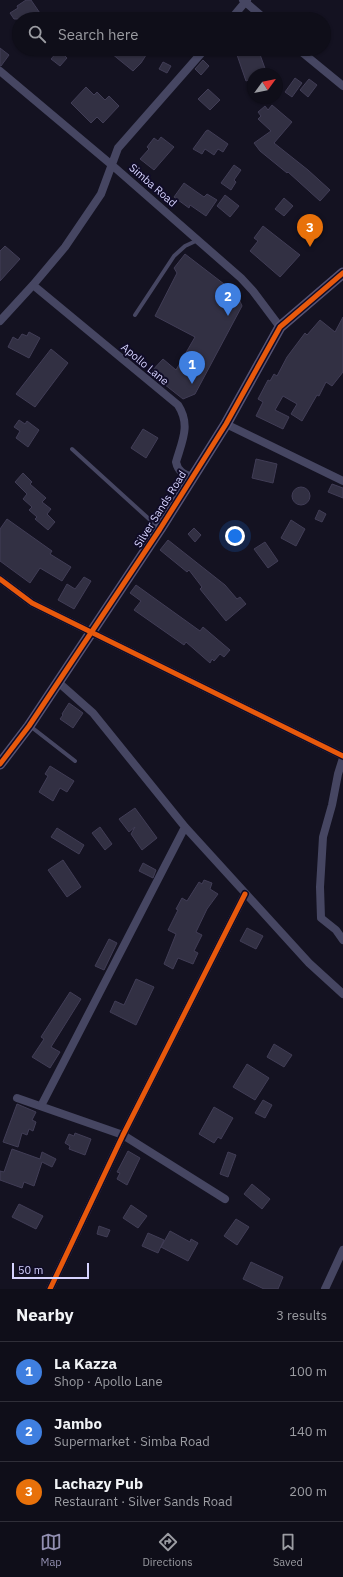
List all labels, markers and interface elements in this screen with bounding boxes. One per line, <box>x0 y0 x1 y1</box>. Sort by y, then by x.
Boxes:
search box <box>12 12 331 56</box>
icon: search <box>26 23 48 45</box>
text: Search here <box>58 25 138 44</box>
north arrow <box>247 68 283 104</box>
street label: Simba Road <box>126 160 180 210</box>
pin: 3 <box>297 214 323 247</box>
pin: 2 <box>215 283 241 316</box>
street label: Apollo Lane <box>118 340 172 388</box>
pin: 1 <box>179 351 205 384</box>
street label: Silver Sands Road <box>131 468 189 550</box>
your location <box>225 526 245 546</box>
scale bar <box>12 1261 89 1280</box>
text: 50 m <box>18 1263 43 1277</box>
text: Nearby <box>16 1304 74 1326</box>
text: 3 results <box>276 1307 327 1324</box>
text: La Kazza <box>54 1354 117 1373</box>
text: 1 <box>25 1363 33 1380</box>
text: 100 m <box>289 1363 327 1380</box>
text: Shop · Apollo Lane <box>54 1373 163 1390</box>
text: Jambo <box>54 1414 102 1433</box>
text: 2 <box>25 1423 33 1440</box>
text: 140 m <box>289 1423 327 1440</box>
text: Supermarket · Simba Road <box>54 1433 210 1450</box>
text: Lachazy Pub <box>54 1474 143 1493</box>
text: 3 <box>25 1483 33 1500</box>
text: 200 m <box>289 1483 327 1500</box>
text: Restaurant · Silver Sands Road <box>54 1493 233 1510</box>
tab: Map <box>40 1531 62 1569</box>
tab: Directions <box>142 1531 193 1569</box>
tab: Saved <box>273 1531 303 1569</box>

